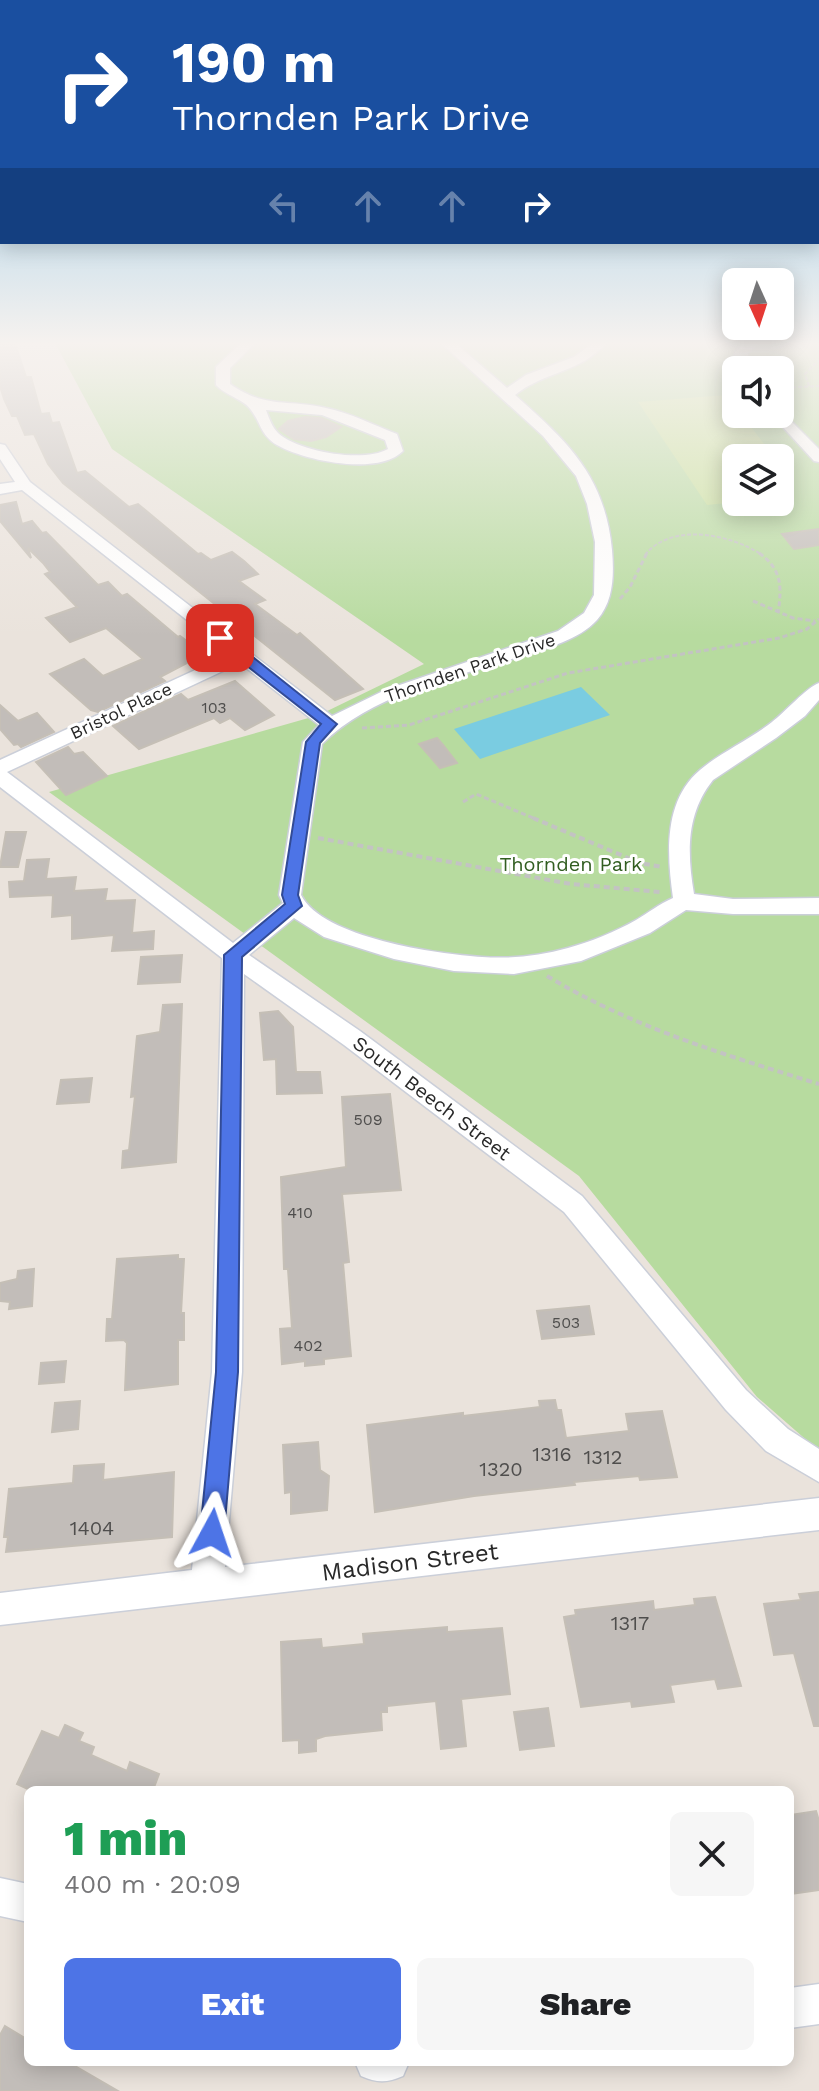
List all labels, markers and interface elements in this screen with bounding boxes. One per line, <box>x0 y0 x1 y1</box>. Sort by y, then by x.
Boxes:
text: 190 m <box>172 30 335 96</box>
icon: right <box>40 32 144 136</box>
text: Thornden Park Drive <box>172 97 530 139</box>
icon: left <box>262 184 306 228</box>
icon: ahead <box>346 184 390 228</box>
icon: ahead <box>430 184 474 228</box>
icon: right <box>514 184 558 228</box>
north arrow <box>722 268 794 340</box>
map controls <box>722 268 794 516</box>
button: sound <box>722 356 794 428</box>
button: layers <box>722 444 794 516</box>
pin <box>186 604 254 672</box>
icon: arrive <box>198 616 242 660</box>
street label: Thornden Park Drive <box>382 628 558 707</box>
street label: Bristol Place <box>67 678 175 743</box>
house number: 103 <box>201 698 227 717</box>
park label: Thornden Park <box>500 852 642 876</box>
street label: South Beech Street <box>348 1031 516 1166</box>
house number: 509 <box>353 1110 383 1129</box>
house number: 410 <box>287 1203 313 1222</box>
house number: 503 <box>552 1313 580 1332</box>
house number: 402 <box>293 1336 323 1355</box>
house number: 1316 <box>532 1442 572 1466</box>
house number: 1312 <box>584 1445 622 1469</box>
house number: 1320 <box>479 1457 523 1481</box>
position arrow <box>170 1491 254 1575</box>
house number: 1404 <box>70 1516 114 1540</box>
street label: Madison Street <box>320 1537 500 1587</box>
house number: 1317 <box>611 1611 649 1635</box>
text: 1 min <box>64 1810 187 1867</box>
button: close <box>670 1812 754 1896</box>
text: 400 m · 20:09 <box>64 1869 241 1899</box>
button: Exit <box>64 1958 401 2050</box>
button: Share <box>417 1958 754 2050</box>

